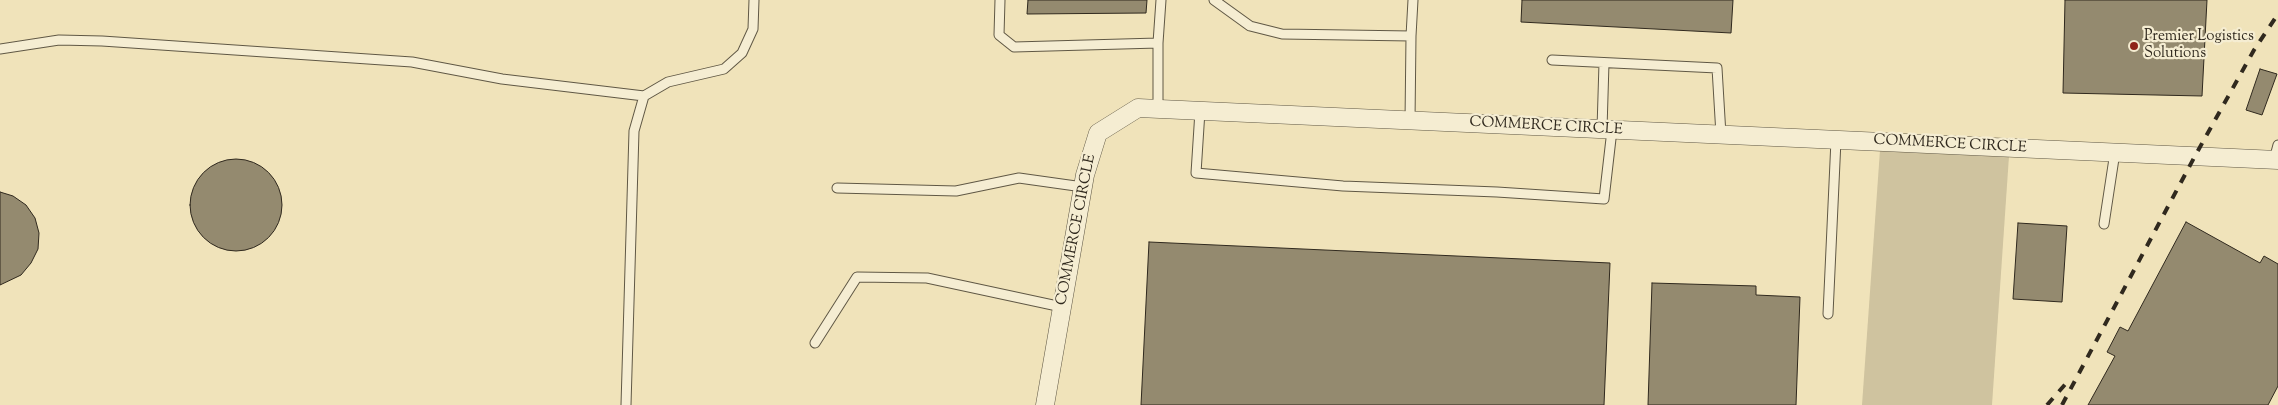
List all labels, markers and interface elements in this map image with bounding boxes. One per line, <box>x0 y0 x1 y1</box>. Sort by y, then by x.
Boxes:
place label: Premier Logistics Solutions <box>2144 28 2254 63</box>
marker: Premier Logistics Solutions <box>2128 40 2140 52</box>
street label: COMMERCE CIRCLE <box>1469 114 1623 140</box>
street label: COMMERCE CIRCLE <box>1873 132 2027 158</box>
street label: COMMERCE CIRCLE <box>1054 153 1100 307</box>

